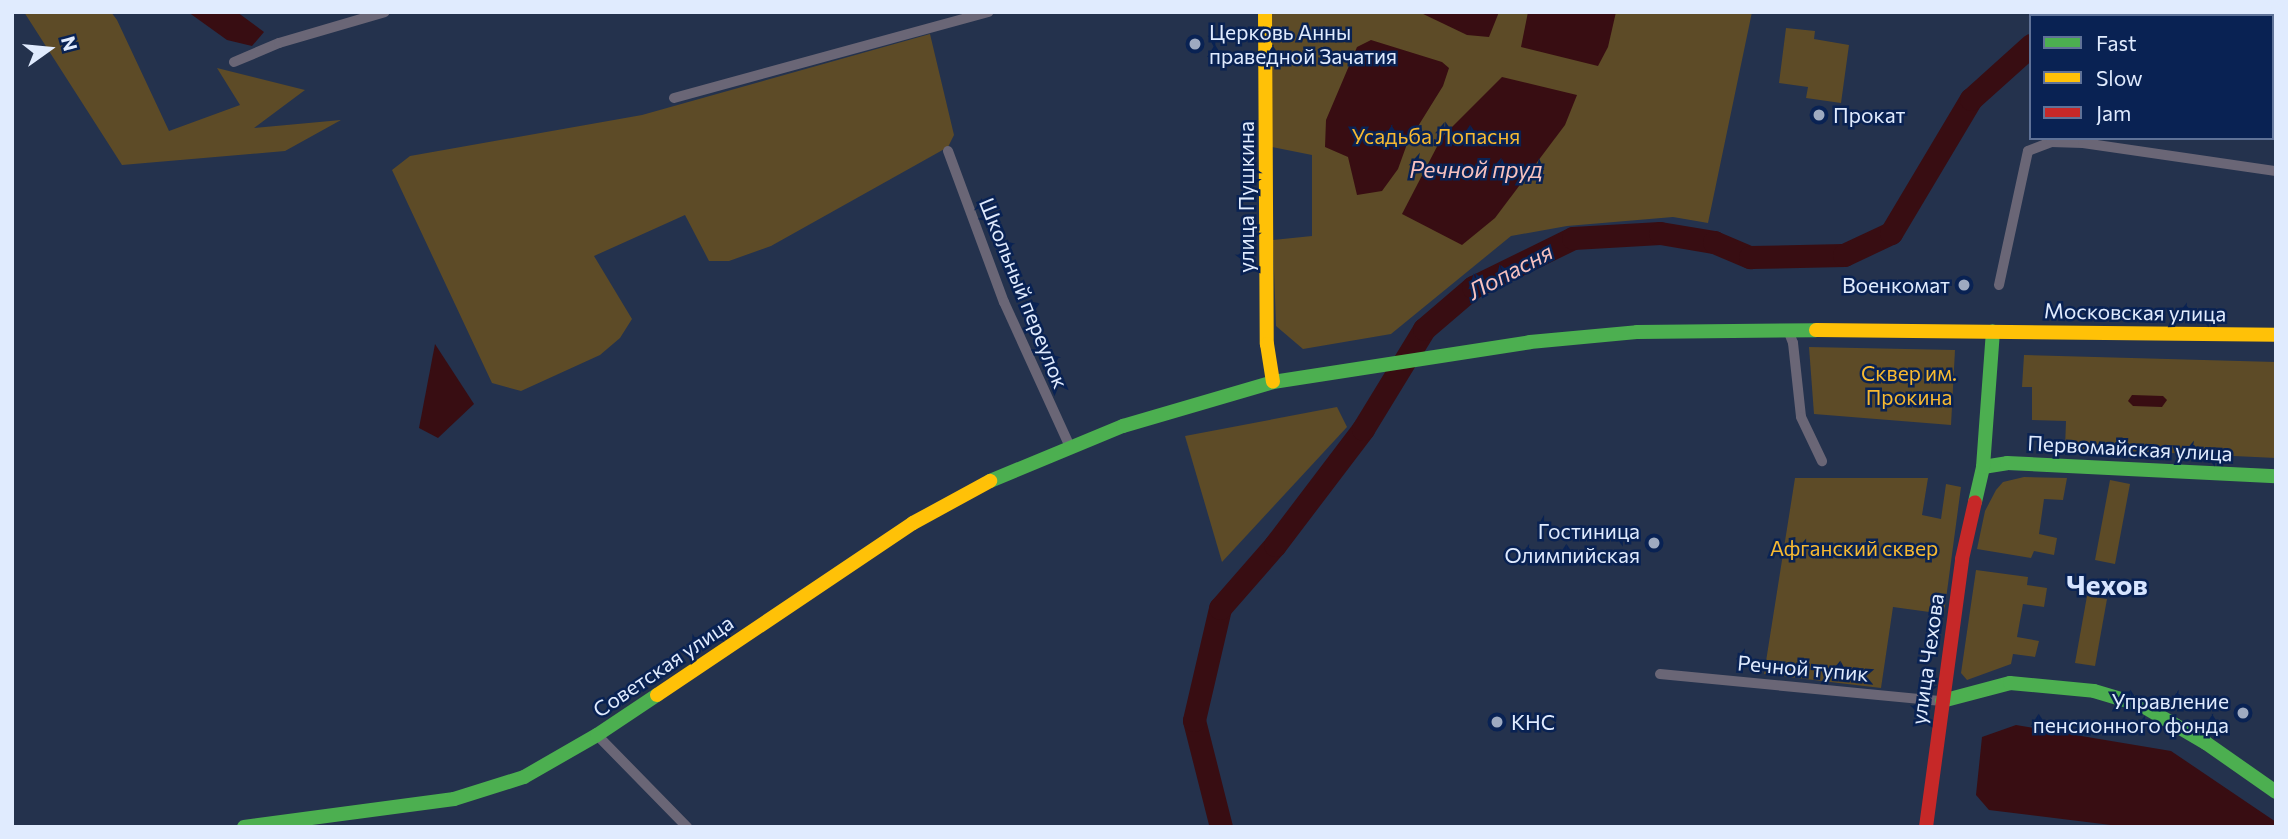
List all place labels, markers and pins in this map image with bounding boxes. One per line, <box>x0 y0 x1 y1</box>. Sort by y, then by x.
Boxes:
place label: Церковь Анны праведной Зачатия <box>1209 19 1397 69</box>
marker: Церковь Анны праведной Зачатия <box>1187 36 1203 52</box>
place label: Прокат <box>1833 102 1906 128</box>
marker: Прокат <box>1811 107 1827 123</box>
place label: Военкомат <box>1842 272 1950 298</box>
marker: Военкомат <box>1956 277 1972 293</box>
place label: Гостиница Олимпийская <box>1504 518 1640 568</box>
marker: Гостиница Олимпийская <box>1646 535 1662 551</box>
place label: Управление пенсионного фонда <box>2033 688 2229 738</box>
marker: Управление пенсионного фонда <box>2235 705 2251 721</box>
place label: КНС <box>1511 709 1555 735</box>
marker: КНС <box>1489 714 1505 730</box>

